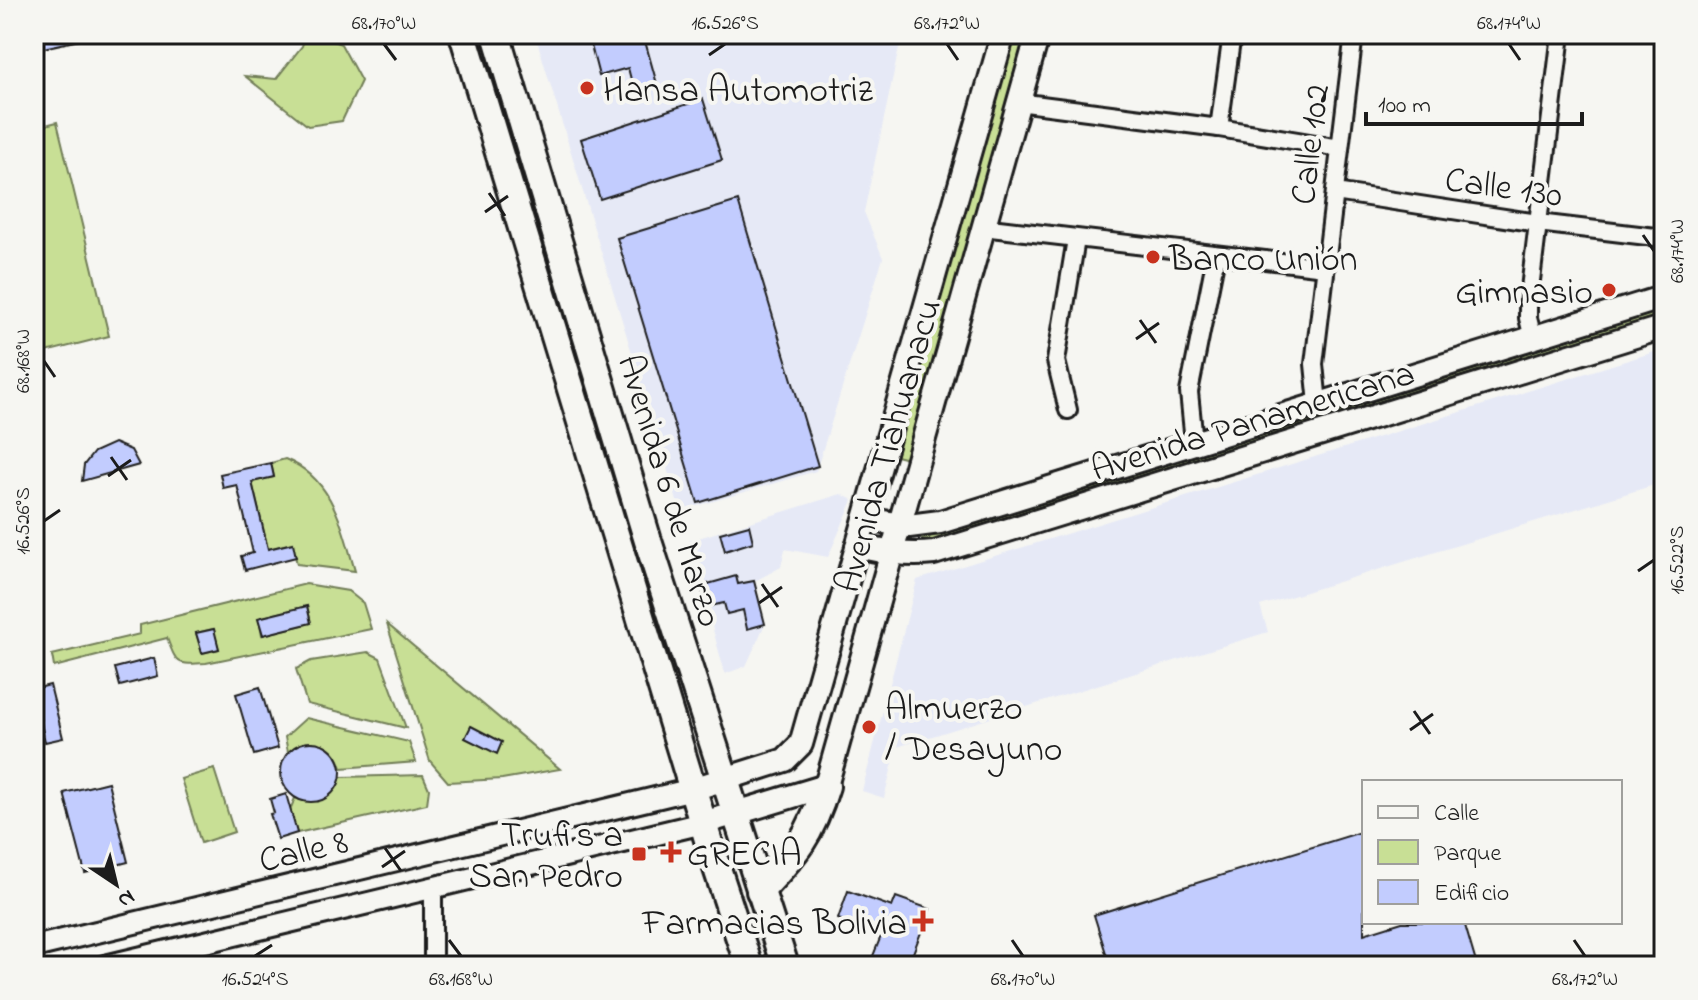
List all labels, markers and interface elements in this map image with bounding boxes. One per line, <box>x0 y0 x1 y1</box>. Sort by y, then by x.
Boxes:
text: 68.170°W <box>352 10 416 39</box>
text: 16.526°S <box>691 10 759 39</box>
text: 68.172°W <box>914 10 980 39</box>
text: 68.174°W <box>1477 10 1541 39</box>
place label: Hansa Automotriz <box>603 66 874 119</box>
scale bar <box>1366 76 1582 126</box>
marker: Hansa Automotriz <box>578 79 596 97</box>
street label: Calle 102 <box>1279 81 1346 208</box>
text: 100 m <box>1378 89 1431 124</box>
street label: Calle 130 <box>1441 155 1566 224</box>
text: 68.174°W <box>1664 219 1693 283</box>
place label: Banco Unión <box>1168 235 1358 288</box>
marker: Banco Unión <box>1144 248 1162 266</box>
place label: Gimnasio <box>1455 268 1593 321</box>
marker: Gimnasio <box>1600 281 1618 299</box>
street label: Avenida Tiahuanacu <box>823 293 958 599</box>
text: 68.168°W <box>10 329 39 393</box>
street label: Avenida 6 de Marzo <box>601 348 734 634</box>
street label: Avenida Panamericana <box>1085 349 1422 498</box>
text: 16.526°S <box>10 487 39 555</box>
text: 16.522°S <box>1664 525 1693 594</box>
place label: Almuerzo / Desayuno <box>885 684 1062 778</box>
marker: Almuerzo / Desayuno <box>860 718 878 736</box>
legend <box>1362 780 1622 924</box>
text: Calle <box>1434 797 1479 832</box>
place label: Trufis a San Pedro <box>469 811 623 905</box>
street label: Calle 8 <box>254 817 354 889</box>
place label: GRECIA <box>687 830 802 883</box>
text: Parque <box>1434 837 1501 872</box>
marker: GRECIA <box>662 843 680 861</box>
north arrow <box>76 844 156 924</box>
marker: Trufis a San Pedro <box>630 845 648 863</box>
text: Edificio <box>1434 877 1509 912</box>
text: N <box>110 881 141 915</box>
place label: Farmacias Bolivia <box>641 899 907 952</box>
marker: Farmacias Bolivia <box>914 912 932 930</box>
text: 16.524°S <box>221 966 289 995</box>
text: 68.168°W <box>429 966 493 995</box>
text: 68.170°W <box>991 966 1055 995</box>
text: 68.172°W <box>1552 966 1618 995</box>

